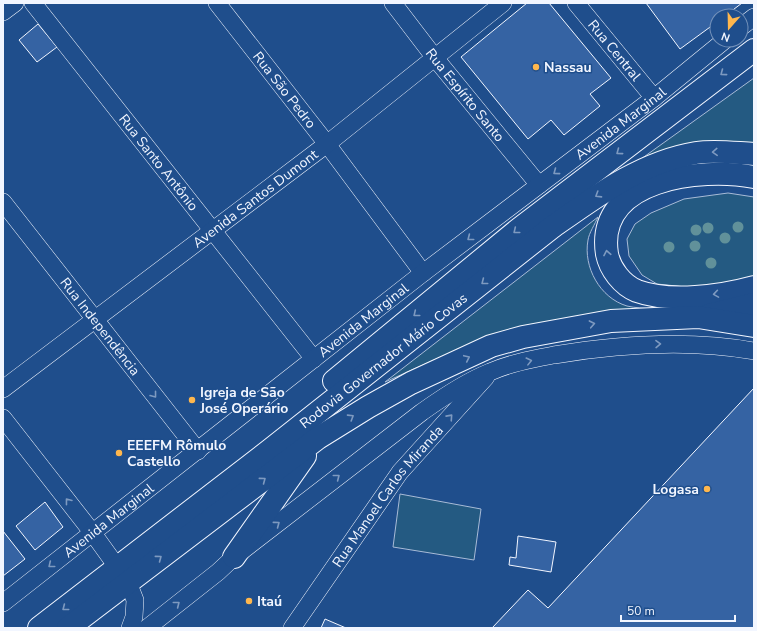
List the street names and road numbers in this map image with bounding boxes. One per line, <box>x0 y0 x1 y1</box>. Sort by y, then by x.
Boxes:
street label: Rua Central <box>583 16 646 86</box>
street label: Rua Espírito Santo <box>421 45 509 146</box>
street label: Rua São Pedro <box>248 48 320 133</box>
street label: Avenida Marginal <box>571 82 671 165</box>
street label: Rua Santo Antônio <box>114 110 203 215</box>
street label: Avenida Santos Dumont <box>189 145 322 252</box>
street label: Rua Independência <box>56 274 144 380</box>
street label: Avenida Marginal <box>314 278 413 362</box>
street label: Rodovia Governador Mário Covas <box>296 289 472 433</box>
street label: Rua Manoel Carlos Miranda <box>328 421 448 571</box>
street label: Avenida Marginal <box>59 479 159 562</box>

